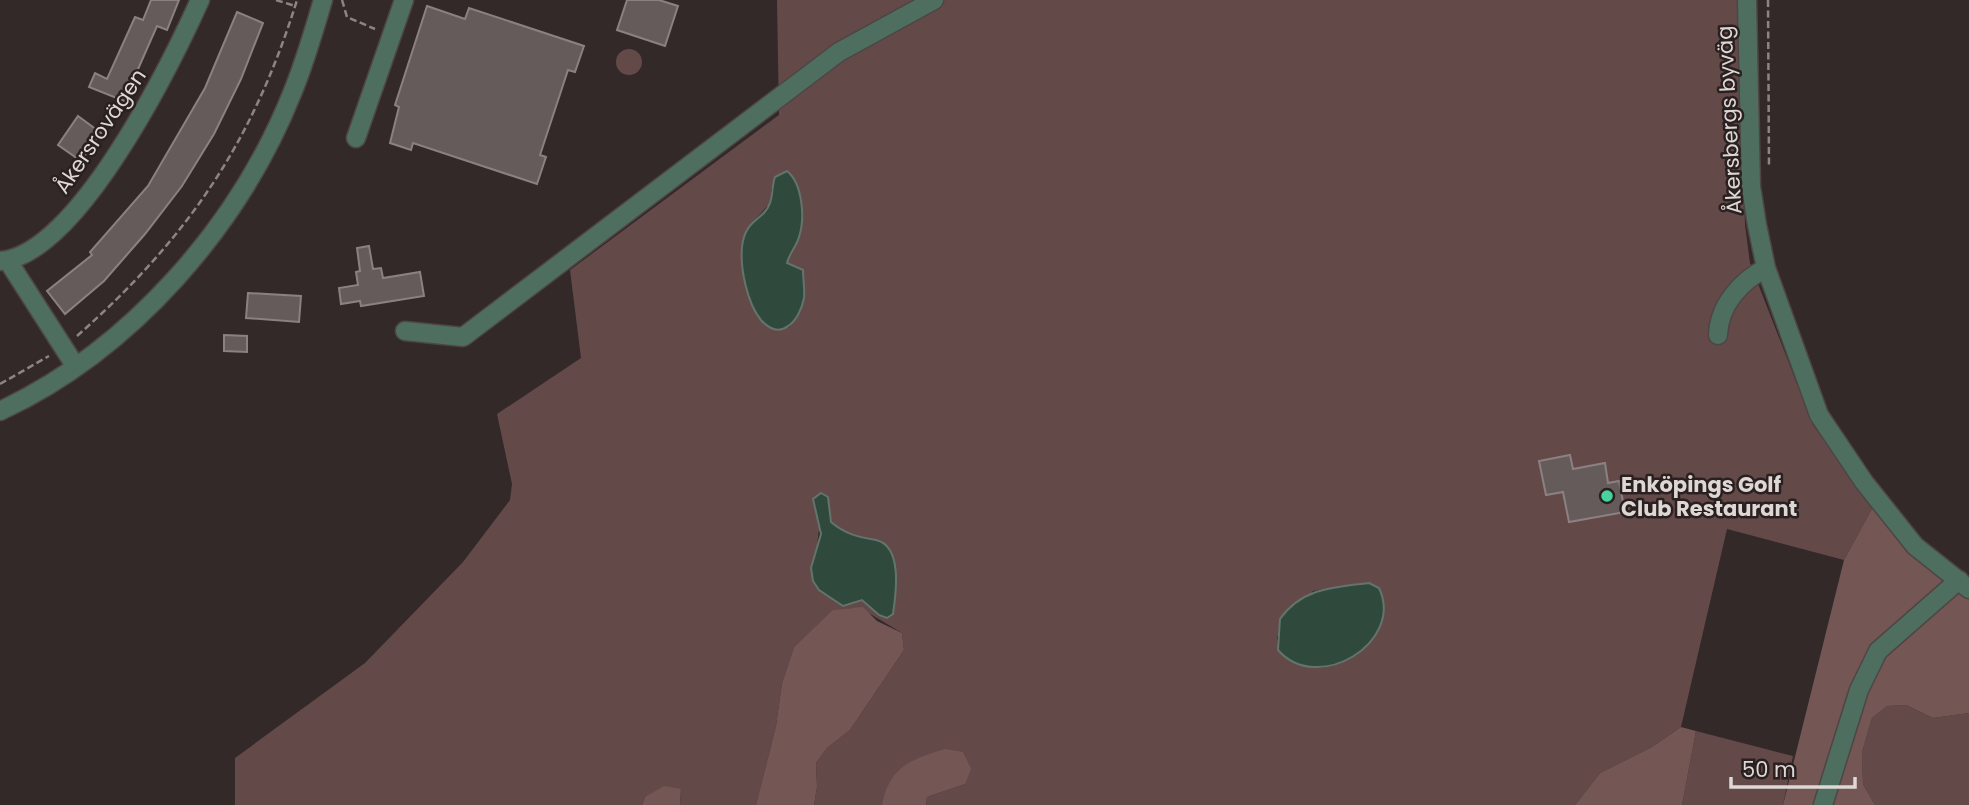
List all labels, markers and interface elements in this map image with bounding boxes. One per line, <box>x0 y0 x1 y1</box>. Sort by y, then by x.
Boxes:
street label: Åkersbergs byväg <box>1710 25 1748 215</box>
street label: Åkersrovägen <box>48 63 152 199</box>
place label: Enköpings Golf Club Restaurant <box>1621 470 1797 523</box>
marker: Enköpings Golf Club Restaurant <box>1599 488 1615 504</box>
scale bar <box>1731 746 1855 790</box>
text: 50 m <box>1742 755 1796 784</box>

